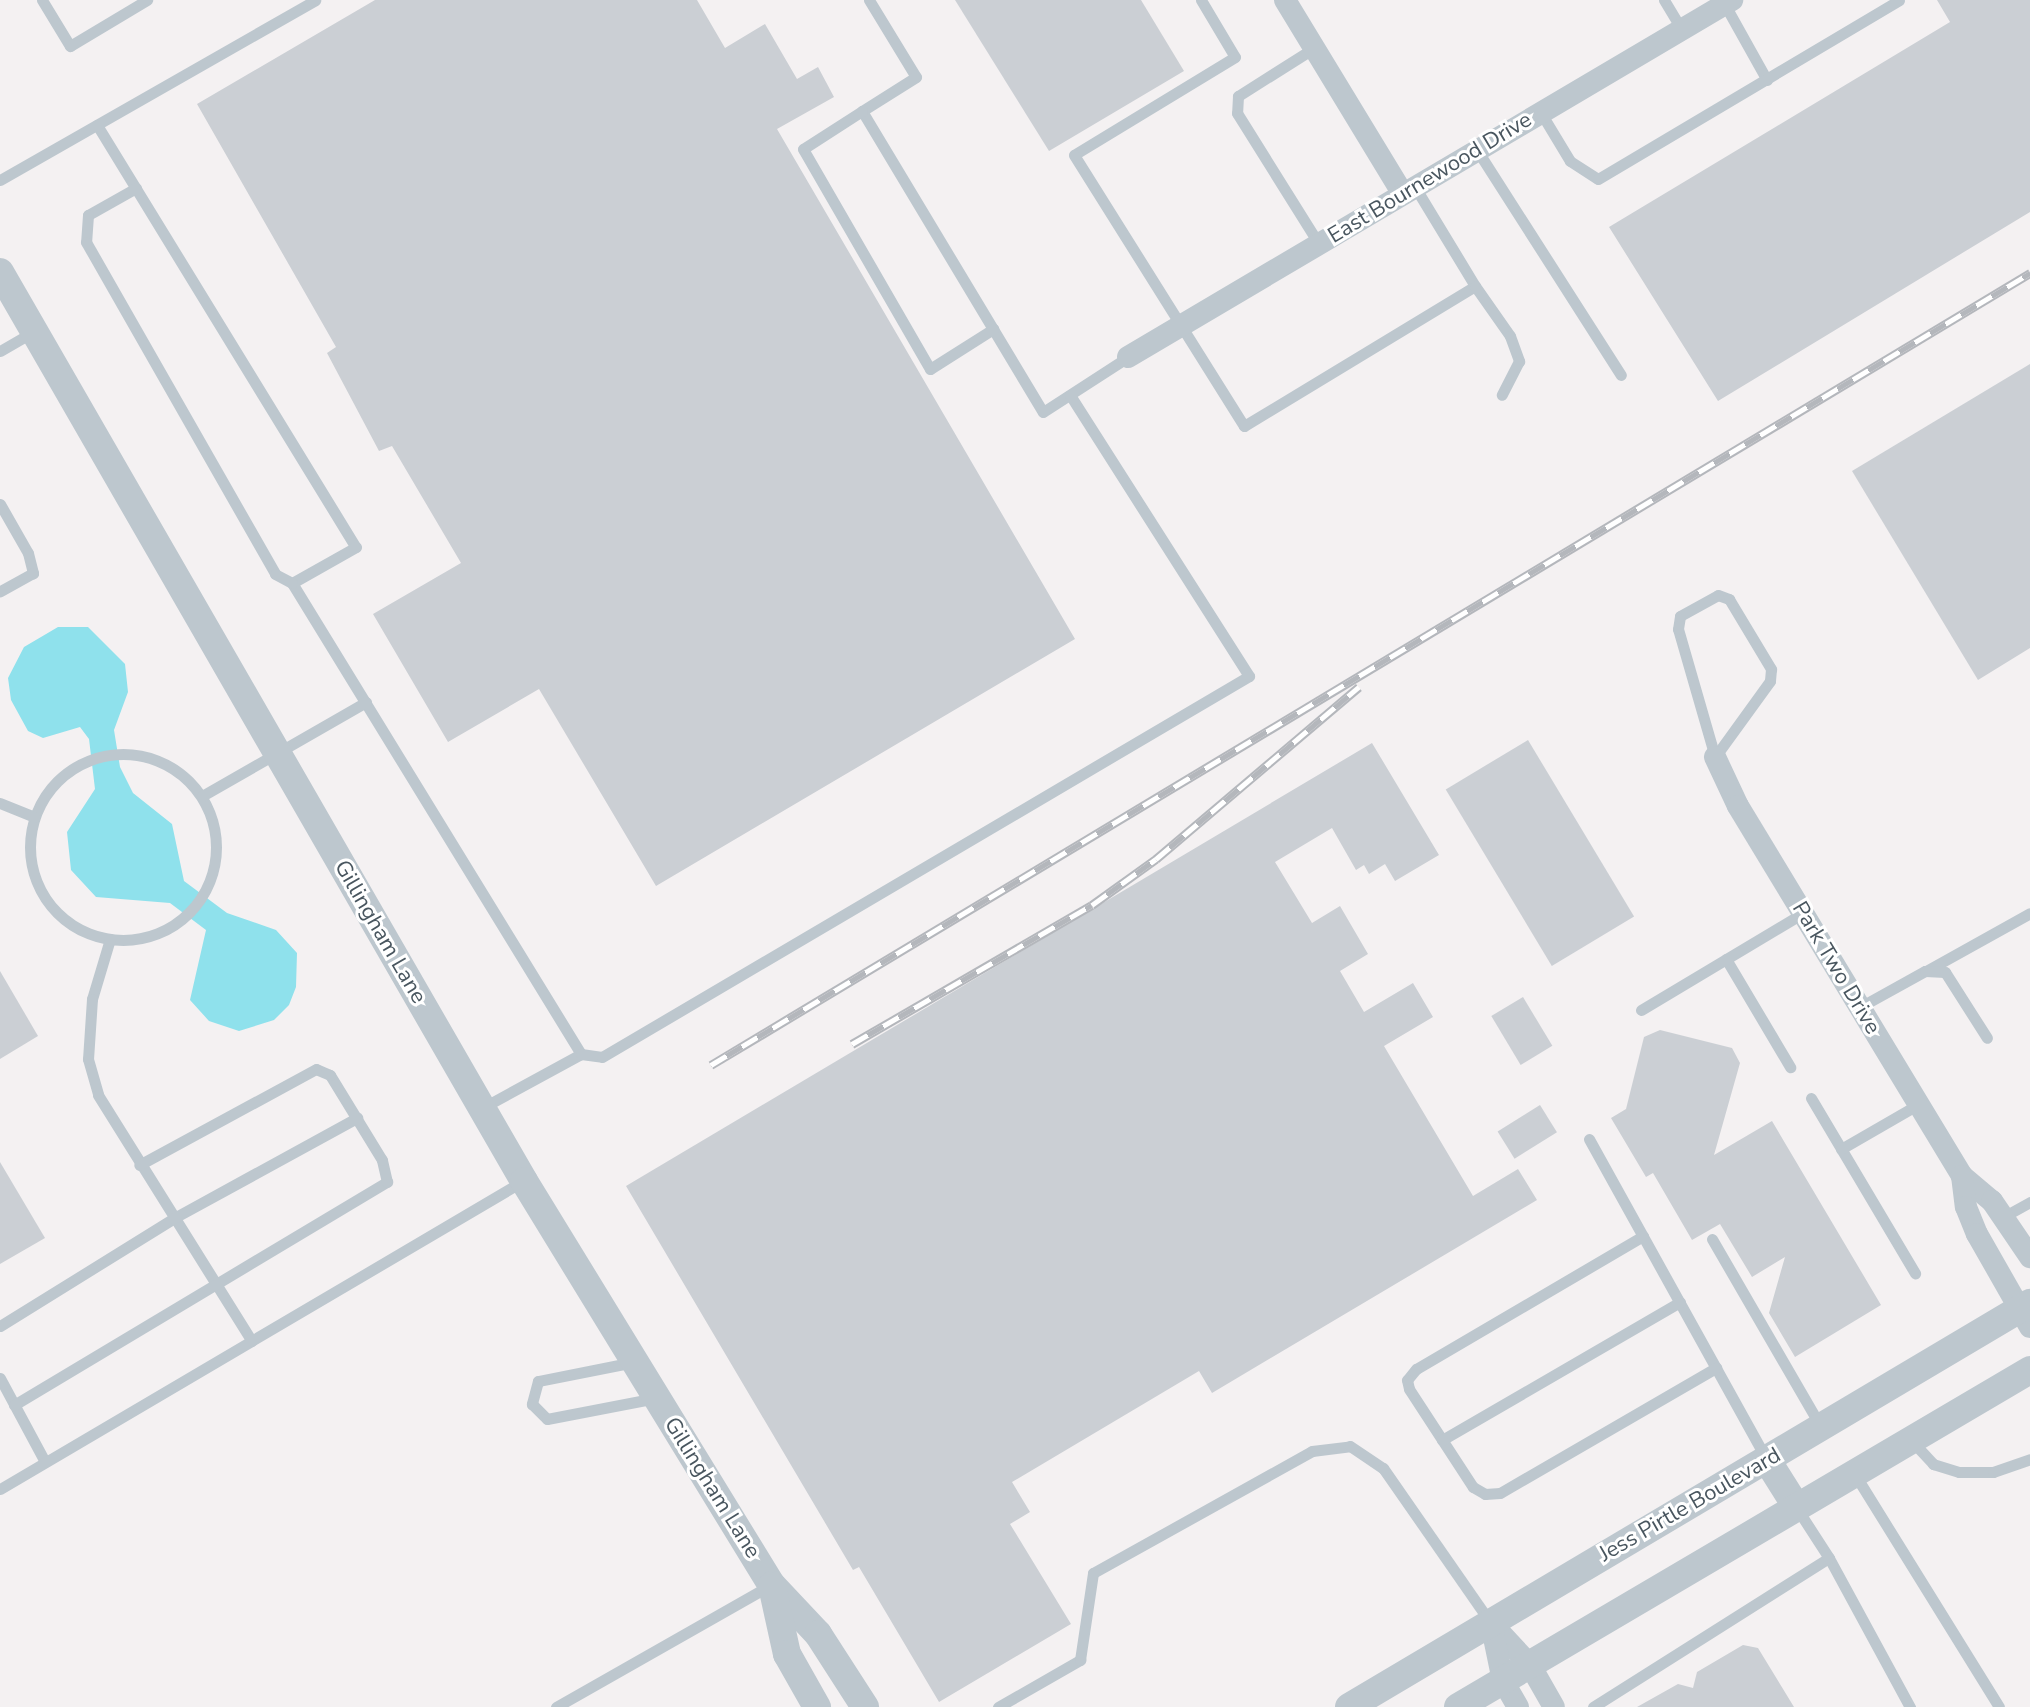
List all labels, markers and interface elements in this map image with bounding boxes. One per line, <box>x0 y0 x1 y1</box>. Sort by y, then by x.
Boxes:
street label: East Bournewood Drive <box>1323 107 1537 249</box>
street label: Gillingham Lane <box>328 856 432 1008</box>
street label: Park Two Drive <box>1786 897 1886 1039</box>
street label: Gillingham Lane <box>658 1413 766 1563</box>
street label: Jess Pirtle Boulevard <box>1594 1442 1786 1568</box>

